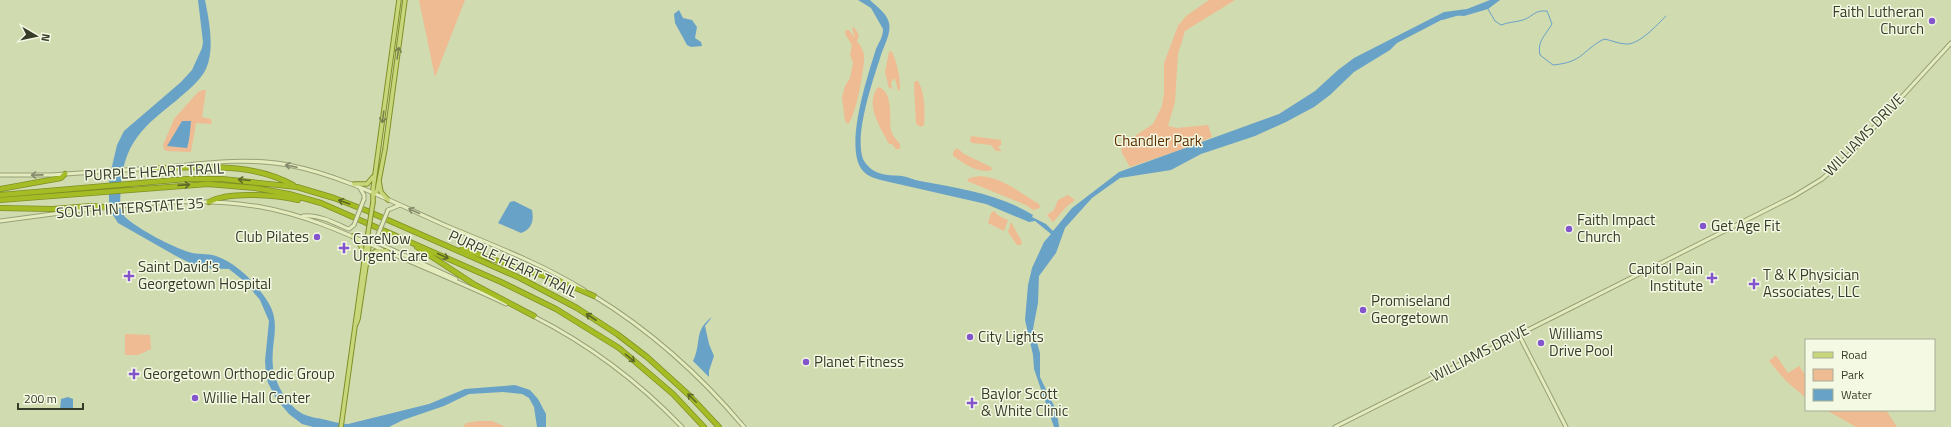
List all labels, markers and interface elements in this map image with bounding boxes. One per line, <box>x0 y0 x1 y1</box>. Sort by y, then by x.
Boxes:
place label: Faith Lutheran Church <box>1832 0 1924 40</box>
north arrow <box>16 16 56 56</box>
marker: Faith Lutheran Church <box>1927 16 1937 26</box>
text: N <box>37 33 54 43</box>
one-way arrow <box>394 46 402 59</box>
street label: WILLIAMS DRIVE <box>1818 88 1909 181</box>
one-way arrow <box>379 110 387 123</box>
park label: Chandler Park <box>1114 129 1202 152</box>
street label: PURPLE HEART TRAIL <box>83 156 224 187</box>
one-way arrow <box>285 161 298 169</box>
one-way arrow <box>31 172 44 179</box>
one-way arrow <box>238 177 251 184</box>
one-way arrow <box>177 181 190 189</box>
street label: SOUTH INTERSTATE 35 <box>55 191 205 224</box>
one-way arrow <box>339 197 351 205</box>
one-way arrow <box>408 207 420 214</box>
place label: Faith Impact Church <box>1577 208 1656 248</box>
place label: Get Age Fit <box>1711 214 1781 237</box>
marker: Get Age Fit <box>1698 221 1708 231</box>
street label: PURPLE HEART TRAIL <box>445 224 581 304</box>
marker: Faith Impact Church <box>1564 224 1574 234</box>
place label: Club Pilates <box>235 225 309 248</box>
place label: CareNow Urgent Care <box>353 227 428 267</box>
marker: Club Pilates <box>312 232 322 242</box>
marker: CareNow Urgent Care <box>338 242 350 254</box>
one-way arrow <box>436 253 448 260</box>
place label: Saint David's Georgetown Hospital <box>138 255 271 295</box>
place label: Capitol Pain Institute <box>1629 257 1703 297</box>
place label: T & K Physician Associates, LLC <box>1763 263 1860 303</box>
marker: Saint David's Georgetown Hospital <box>123 270 135 282</box>
marker: Capitol Pain Institute <box>1706 272 1718 284</box>
marker: T & K Physician Associates, LLC <box>1748 278 1760 290</box>
place label: Promiseland Georgetown <box>1371 289 1450 329</box>
marker: Promiseland Georgetown <box>1358 305 1368 315</box>
one-way arrow <box>586 313 597 321</box>
street label: WILLIAMS DRIVE <box>1427 318 1533 387</box>
place label: Williams Drive Pool <box>1549 322 1613 362</box>
place label: City Lights <box>978 325 1044 348</box>
marker: City Lights <box>965 332 975 342</box>
marker: Williams Drive Pool <box>1536 338 1546 348</box>
legend <box>1805 339 1935 411</box>
text: Road <box>1841 345 1867 364</box>
place label: Planet Fitness <box>814 350 904 373</box>
one-way arrow <box>625 353 636 362</box>
marker: Planet Fitness <box>801 357 811 367</box>
place label: Georgetown Orthopedic Group <box>143 362 335 385</box>
text: Park <box>1841 365 1864 384</box>
marker: Georgetown Orthopedic Group <box>128 368 140 380</box>
place label: Baylor Scott & White Clinic <box>981 382 1068 422</box>
scale bar <box>18 385 83 411</box>
text: Water <box>1841 385 1872 404</box>
place label: Willie Hall Center <box>203 386 310 409</box>
text: 200 m <box>24 389 57 408</box>
marker: Willie Hall Center <box>190 393 200 403</box>
one-way arrow <box>687 393 697 403</box>
marker: Baylor Scott & White Clinic <box>966 397 978 409</box>

